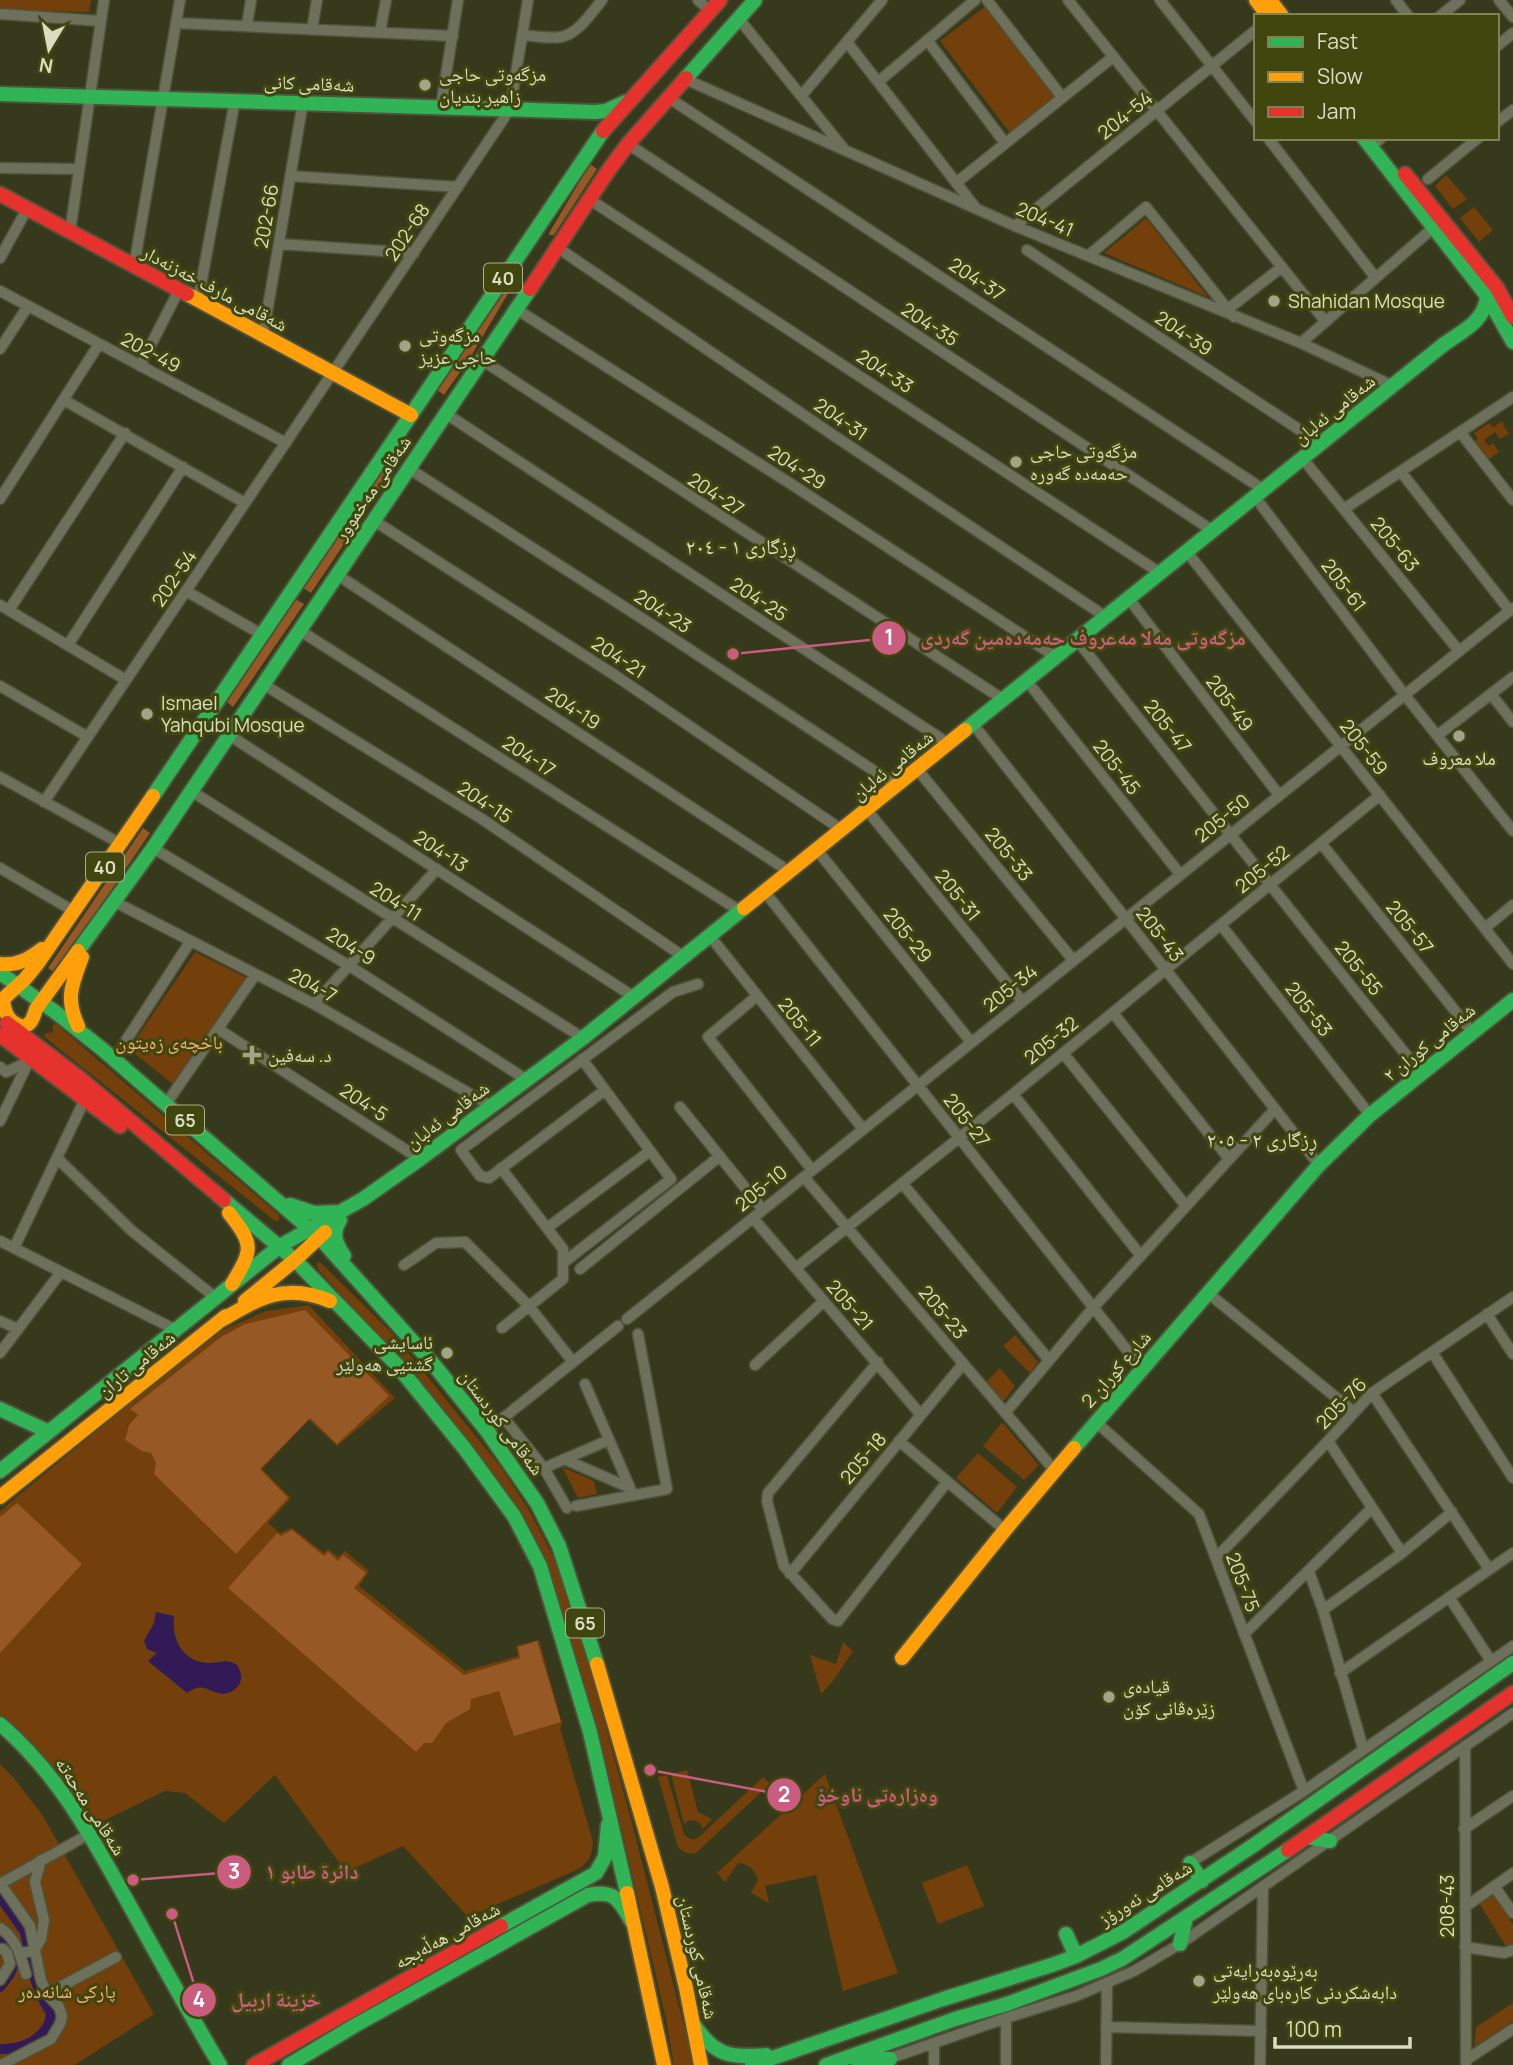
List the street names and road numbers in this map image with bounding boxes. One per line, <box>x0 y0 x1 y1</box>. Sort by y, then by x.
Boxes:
street label: شەقامی کانی <box>263 68 355 98</box>
street label: 204-54 <box>1092 85 1158 145</box>
street label: 202-66 <box>248 182 284 250</box>
street label: 204-41 <box>1012 195 1078 243</box>
street label: 202-68 <box>378 198 436 266</box>
street label: شەقامی مارف خەزنەدار <box>137 238 292 337</box>
street label: 204-37 <box>944 251 1010 307</box>
road number: 40 <box>484 264 522 292</box>
street label: 204-35 <box>896 296 964 352</box>
street label: 204-39 <box>1150 304 1218 362</box>
street label: 202-49 <box>117 325 185 379</box>
street label: 204-33 <box>852 343 918 399</box>
street label: شەقامی ئەلبان <box>1287 368 1381 450</box>
street label: 204-31 <box>809 392 873 446</box>
street label: شەقامی مەخموور <box>327 430 417 547</box>
street label: 204-29 <box>763 439 831 495</box>
street label: 204-27 <box>683 466 749 522</box>
street label: 205-63 <box>1365 511 1425 577</box>
street label: 202-54 <box>145 544 203 612</box>
street label: 205-61 <box>1315 553 1373 617</box>
street label: 204-25 <box>725 571 793 627</box>
street label: 204-23 <box>630 583 696 639</box>
street label: 204-21 <box>587 630 651 684</box>
street label: 205-49 <box>1200 670 1260 736</box>
street label: 204-19 <box>540 681 606 735</box>
street label: 205-47 <box>1138 694 1198 758</box>
street label: 205-59 <box>1334 714 1394 780</box>
street label: شەقامی ئەلبان <box>845 724 939 806</box>
street label: 204-17 <box>497 729 561 783</box>
street label: 205-45 <box>1087 734 1147 800</box>
street label: 204-15 <box>453 775 517 829</box>
street label: 205-50 <box>1189 788 1255 848</box>
street label: 205-33 <box>979 822 1039 886</box>
street label: 204-13 <box>409 824 473 878</box>
street label: 205-52 <box>1229 839 1295 899</box>
road number: 40 <box>86 852 124 882</box>
street label: 205-31 <box>929 864 987 926</box>
street label: 204-11 <box>365 875 427 927</box>
street label: 205-57 <box>1380 895 1440 959</box>
street label: 205-43 <box>1130 901 1190 967</box>
street label: 205-29 <box>878 902 938 968</box>
street label: 204-9 <box>321 921 381 971</box>
street label: 205-55 <box>1329 935 1389 1001</box>
street label: 205-34 <box>977 958 1043 1018</box>
street label: 204-7 <box>284 962 342 1008</box>
street label: 205-53 <box>1279 976 1339 1042</box>
street label: 205-11 <box>772 992 828 1052</box>
street label: شەقامی کوران ٢ <box>1377 997 1481 1087</box>
street label: 205-32 <box>1018 1010 1084 1070</box>
street label: شەقامی ئەلبان <box>400 1075 494 1155</box>
street label: 204-5 <box>335 1077 393 1127</box>
street label: 205-27 <box>938 1088 996 1152</box>
road number: 65 <box>166 1106 204 1134</box>
street label: 205-10 <box>729 1159 793 1217</box>
street label: 205-21 <box>821 1274 879 1336</box>
street label: 205-23 <box>913 1280 973 1344</box>
street label: شەقامی تاران <box>91 1324 181 1404</box>
street label: شارع كوران 2 <box>1075 1325 1157 1413</box>
street label: شەقامی کوردستان <box>454 1364 550 1480</box>
street label: 205-76 <box>1310 1371 1372 1435</box>
street label: 205-18 <box>834 1427 892 1489</box>
street label: 205-75 <box>1220 1548 1266 1616</box>
road number: 65 <box>566 1608 604 1638</box>
street label: شەقامی مەحەتە <box>49 1752 133 1860</box>
street label: شەقامی نەورۆز <box>1092 1854 1197 1933</box>
street label: 208-43 <box>1434 1874 1460 1938</box>
street label: شەقامی کوردستان <box>671 1892 725 2022</box>
street label: شەقامی هەڵەبجە <box>390 1895 504 1975</box>

